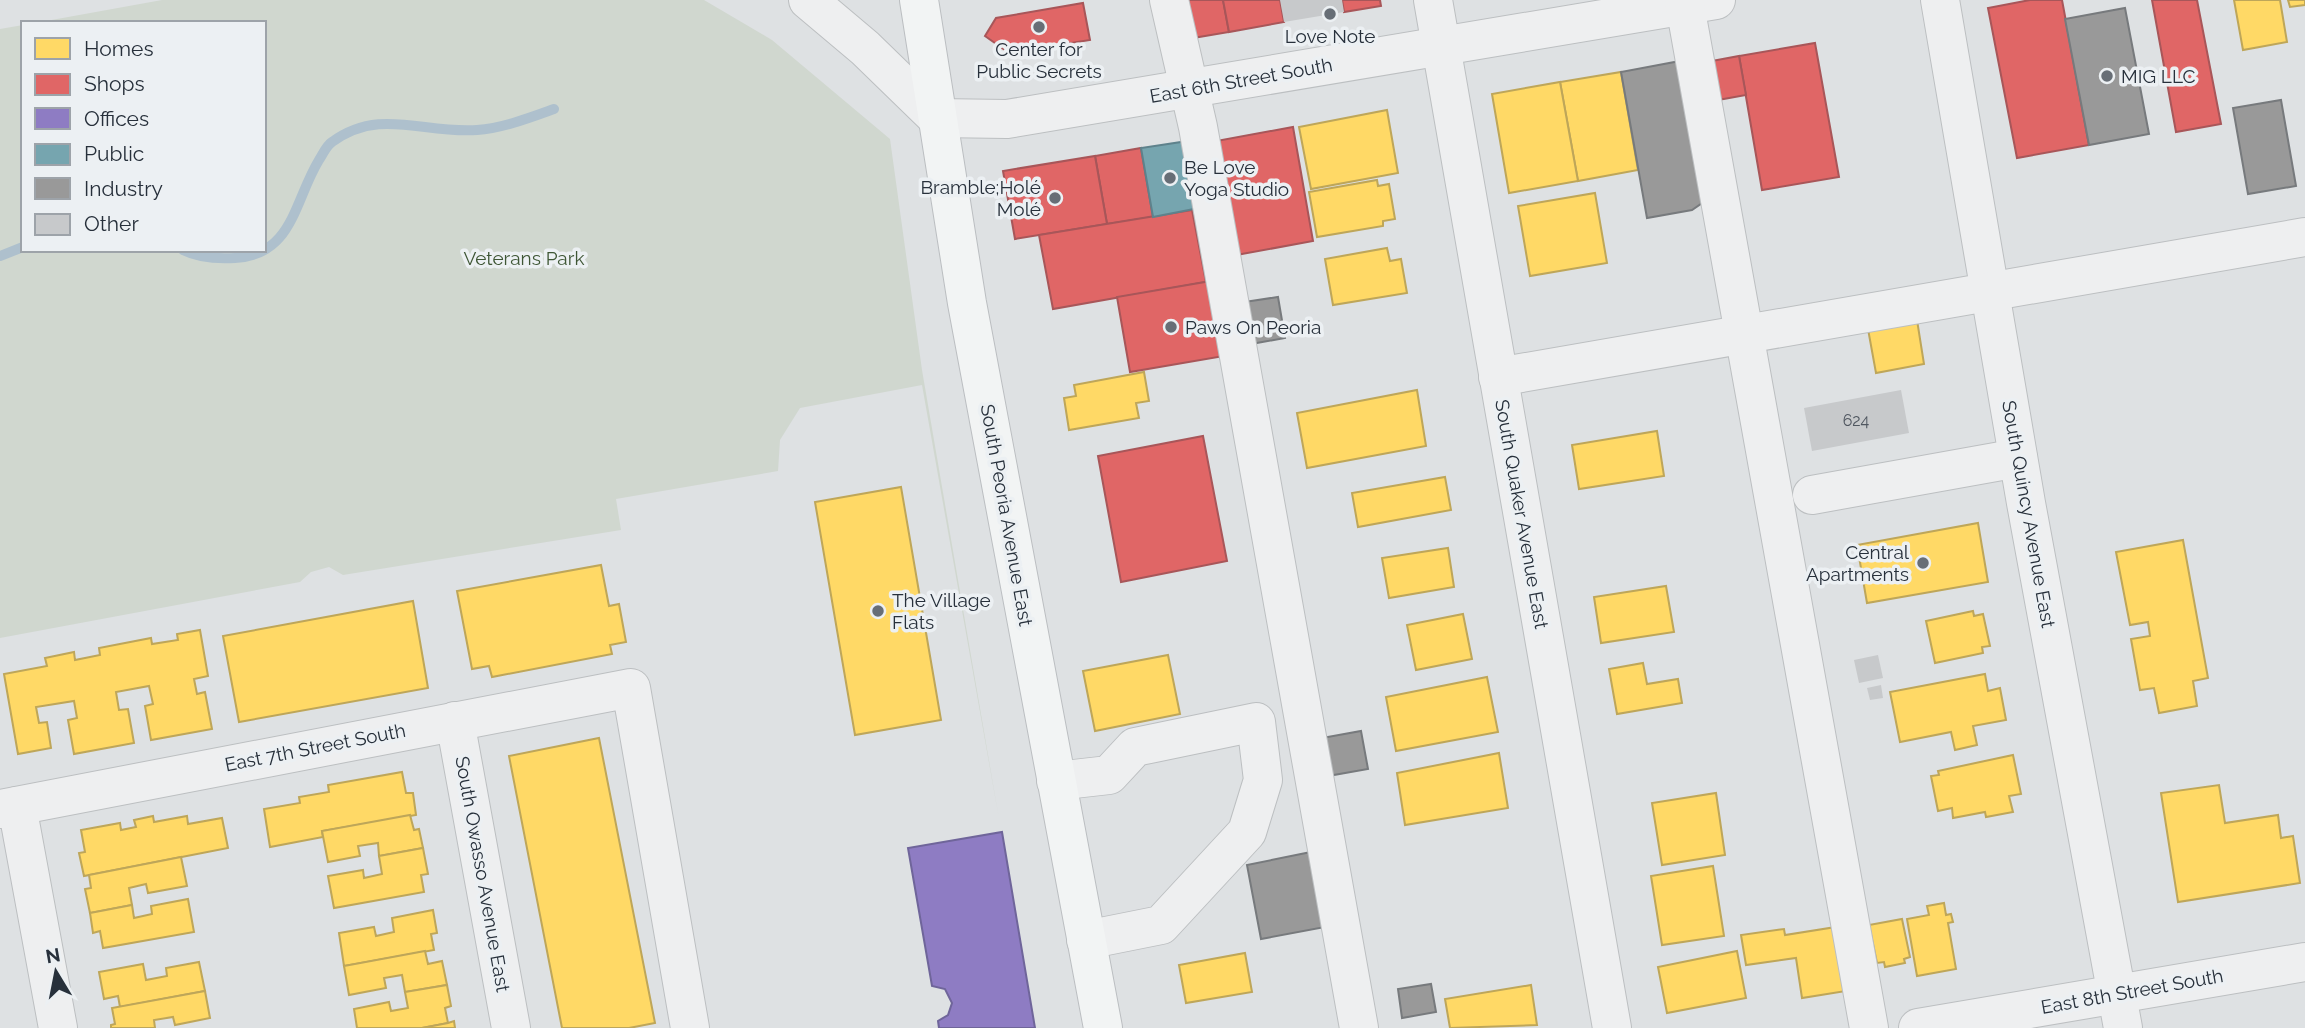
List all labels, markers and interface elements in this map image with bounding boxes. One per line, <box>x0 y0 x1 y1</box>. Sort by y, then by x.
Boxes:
marker: Love Note <box>1322 6 1338 22</box>
marker: Center for Public Secrets <box>1031 19 1047 35</box>
legend <box>21 21 266 252</box>
place label: Love Note <box>1285 25 1375 47</box>
text: Homes <box>84 36 154 61</box>
place label: Center for Public Secrets <box>976 38 1102 82</box>
street label: East 6th Street South <box>1148 53 1334 107</box>
place label: MIG LLC <box>2121 65 2195 87</box>
marker: MIG LLC <box>2099 68 2115 84</box>
text: Shops <box>84 71 145 96</box>
text: Offices <box>84 106 149 131</box>
text: Public <box>84 141 144 166</box>
place label: Be Love Yoga Studio <box>1184 156 1289 200</box>
marker: Be Love Yoga Studio <box>1162 170 1178 186</box>
text: Industry <box>84 176 163 201</box>
place label: Bramble;Holé Molé <box>920 176 1041 220</box>
marker: Bramble;Holé Molé <box>1047 190 1063 206</box>
text: Other <box>84 211 139 236</box>
park label: Veterans Park <box>464 247 584 269</box>
place label: Paws On Peoria <box>1185 316 1321 338</box>
marker: Paws On Peoria <box>1163 319 1179 335</box>
street label: South Quaker Avenue East <box>1491 398 1553 631</box>
street label: South Quincy Avenue East <box>1998 399 2060 630</box>
street label: South Peoria Avenue East <box>977 402 1037 628</box>
house number: 624 <box>1843 411 1870 430</box>
place label: Central Apartments <box>1806 541 1910 585</box>
marker: Central Apartments <box>1915 555 1931 571</box>
place label: The Village Flats <box>892 589 991 633</box>
marker: The Village Flats <box>870 603 886 619</box>
street label: East 7th Street South <box>223 719 407 775</box>
street label: South Owasso Avenue East <box>451 754 515 994</box>
north arrow <box>21 937 91 1007</box>
text: N <box>44 943 62 967</box>
street label: East 8th Street South <box>2039 964 2225 1018</box>

